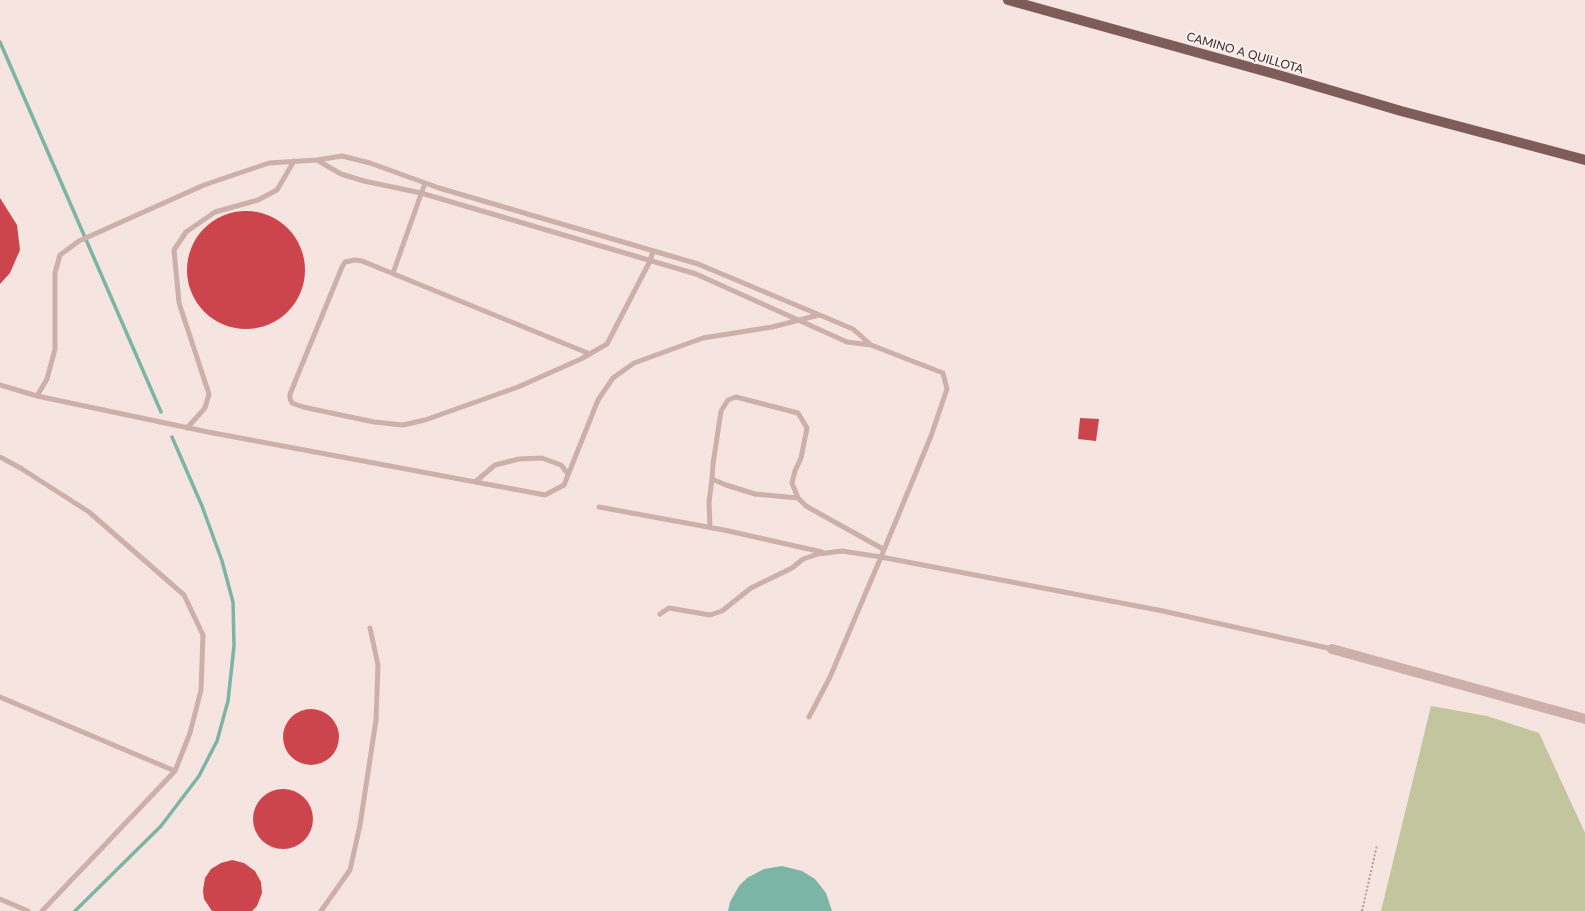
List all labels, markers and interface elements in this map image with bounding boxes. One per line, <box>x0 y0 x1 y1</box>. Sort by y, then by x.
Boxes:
street label: CAMINO A QUILLOTA <box>1185 29 1305 77</box>

